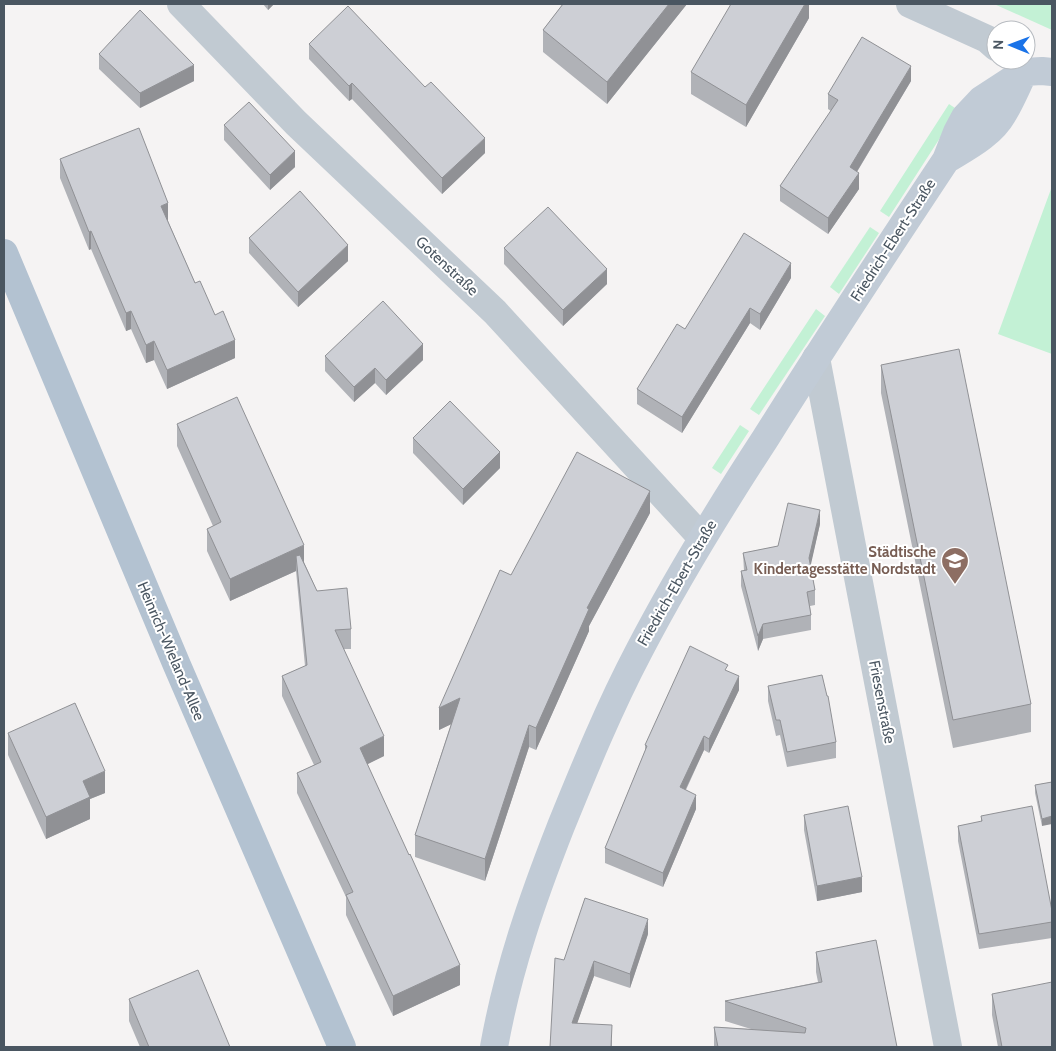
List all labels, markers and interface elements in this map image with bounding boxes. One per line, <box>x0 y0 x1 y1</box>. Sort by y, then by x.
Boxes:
north arrow <box>986 20 1036 70</box>
text: N <box>989 40 1007 50</box>
street label: Friedrich-Ebert-Straße <box>847 175 939 305</box>
street label: Gotenstraße <box>412 233 482 300</box>
street label: Friedrich-Ebert-Straße <box>634 517 721 649</box>
place label: Städtische Kindertagesstätte Nordstadt <box>754 543 936 578</box>
school or university icon: Städtische Kindertagesstätte Nordstadt <box>940 546 970 585</box>
street label: Heinrich-Wieland-Allee <box>134 579 209 723</box>
street label: Friesenstraße <box>865 659 899 745</box>

